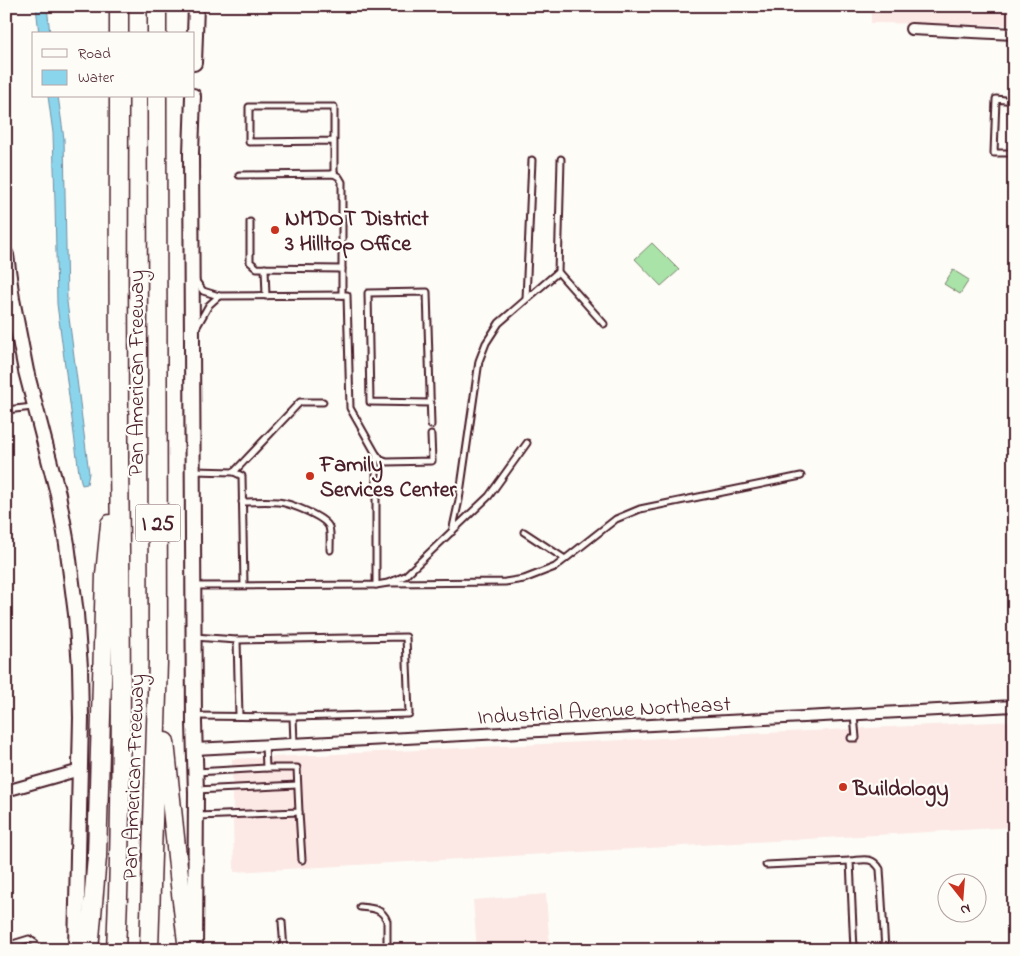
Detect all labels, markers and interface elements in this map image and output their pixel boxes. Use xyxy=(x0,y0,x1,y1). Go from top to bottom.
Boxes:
legend xyxy=(32,32,195,98)
text: Road xyxy=(78,43,111,65)
text: Water xyxy=(78,67,114,89)
place label: NMDOT District 3 Hilltop Office xyxy=(284,204,429,261)
marker: NMDOT District 3 Hilltop Office xyxy=(269,224,281,236)
street label: Pan American Freeway xyxy=(122,270,155,476)
place label: Family Services Center xyxy=(319,450,458,507)
marker: Family Services Center xyxy=(304,470,316,482)
road number: I 25 xyxy=(136,504,180,542)
street label: Pan American Freeway xyxy=(115,673,156,881)
street label: Industrial Avenue Northeast xyxy=(477,689,732,735)
place label: Buildology xyxy=(852,774,948,807)
marker: Buildology xyxy=(837,781,849,793)
north arrow xyxy=(938,874,988,924)
text: N xyxy=(958,898,973,920)

